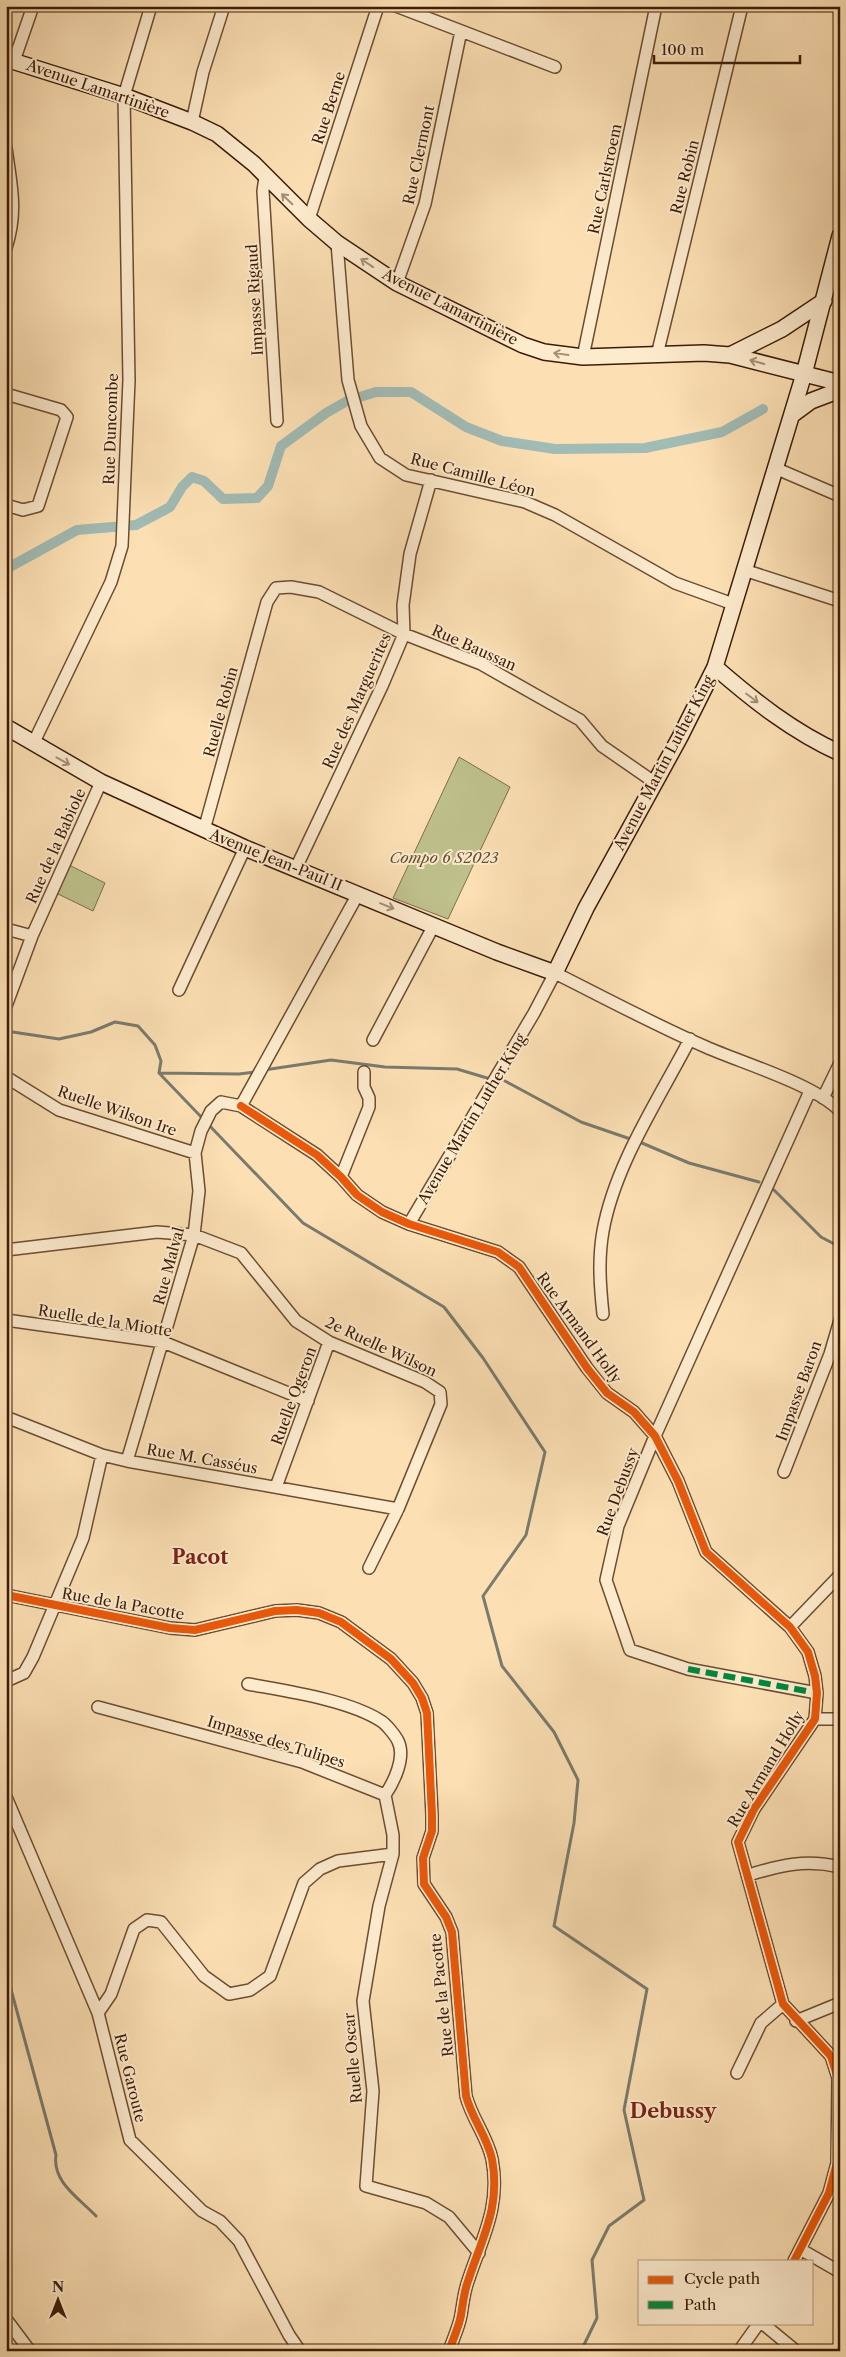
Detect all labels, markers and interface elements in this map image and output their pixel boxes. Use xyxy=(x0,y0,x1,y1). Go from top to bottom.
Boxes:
scale bar xyxy=(654,32,800,64)
text: 100 m xyxy=(661,40,704,59)
street label: Avenue Lamartinière xyxy=(23,55,172,122)
street label: Rue Berne xyxy=(308,69,349,147)
street label: Rue Clermont xyxy=(399,103,438,206)
street label: Rue Carlstroem xyxy=(584,122,625,236)
street label: Rue Robin xyxy=(666,137,703,216)
one-way arrow xyxy=(282,193,294,205)
street label: Impasse Rigaud xyxy=(242,244,267,356)
one-way arrow xyxy=(361,258,375,268)
street label: Avenue Lamartinière xyxy=(378,264,521,349)
one-way arrow xyxy=(553,349,569,359)
one-way arrow xyxy=(749,357,765,366)
street label: Rue Duncombe xyxy=(99,373,122,485)
street label: Rue Camille Léon xyxy=(408,449,538,501)
street label: Rue Baussan xyxy=(429,620,520,675)
street label: Rue des Marguerites xyxy=(318,630,395,772)
street label: Ruelle Robin xyxy=(199,664,242,759)
street label: Avenue Martin Luther King xyxy=(609,672,718,854)
one-way arrow xyxy=(745,693,759,703)
one-way arrow xyxy=(56,756,71,766)
street label: Rue de la Babiole xyxy=(22,785,90,906)
street label: Avenue Jean-Paul II xyxy=(206,824,345,895)
park label: Compo 6 S2023 xyxy=(390,848,499,867)
one-way arrow xyxy=(379,901,394,911)
street label: Avenue Martin Luther King xyxy=(413,1030,530,1208)
street label: Ruelle Wilson 1re xyxy=(55,1081,179,1140)
street label: Rue Malval xyxy=(149,1224,188,1307)
street label: Rue Armand Holly xyxy=(533,1268,626,1387)
street label: Ruelle de la Miotte xyxy=(37,1301,174,1340)
street label: 2e Ruelle Wilson xyxy=(322,1312,441,1381)
street label: Impasse Baron xyxy=(772,1338,826,1444)
street label: Ruelle Ogeron xyxy=(267,1343,320,1448)
street label: Rue M. Casséus xyxy=(145,1439,259,1478)
street label: Rue Debussy xyxy=(593,1444,643,1539)
district label: Pacot xyxy=(172,1545,228,1569)
street label: Rue de la Pacotte xyxy=(60,1583,186,1624)
street label: Rue Armand Holly xyxy=(723,1706,808,1830)
street label: Impasse des Tulipes xyxy=(205,1712,347,1772)
street label: Rue de la Pacotte xyxy=(426,1932,457,2058)
street label: Ruelle Oscar xyxy=(339,2011,366,2104)
street label: Rue Garoute xyxy=(110,2031,151,2124)
district label: Debussy xyxy=(630,2099,717,2123)
legend xyxy=(638,2260,814,2324)
text: Cycle path xyxy=(684,2269,761,2288)
north arrow xyxy=(32,2274,82,2324)
text: N xyxy=(52,2278,64,2296)
text: Path xyxy=(684,2295,717,2314)

